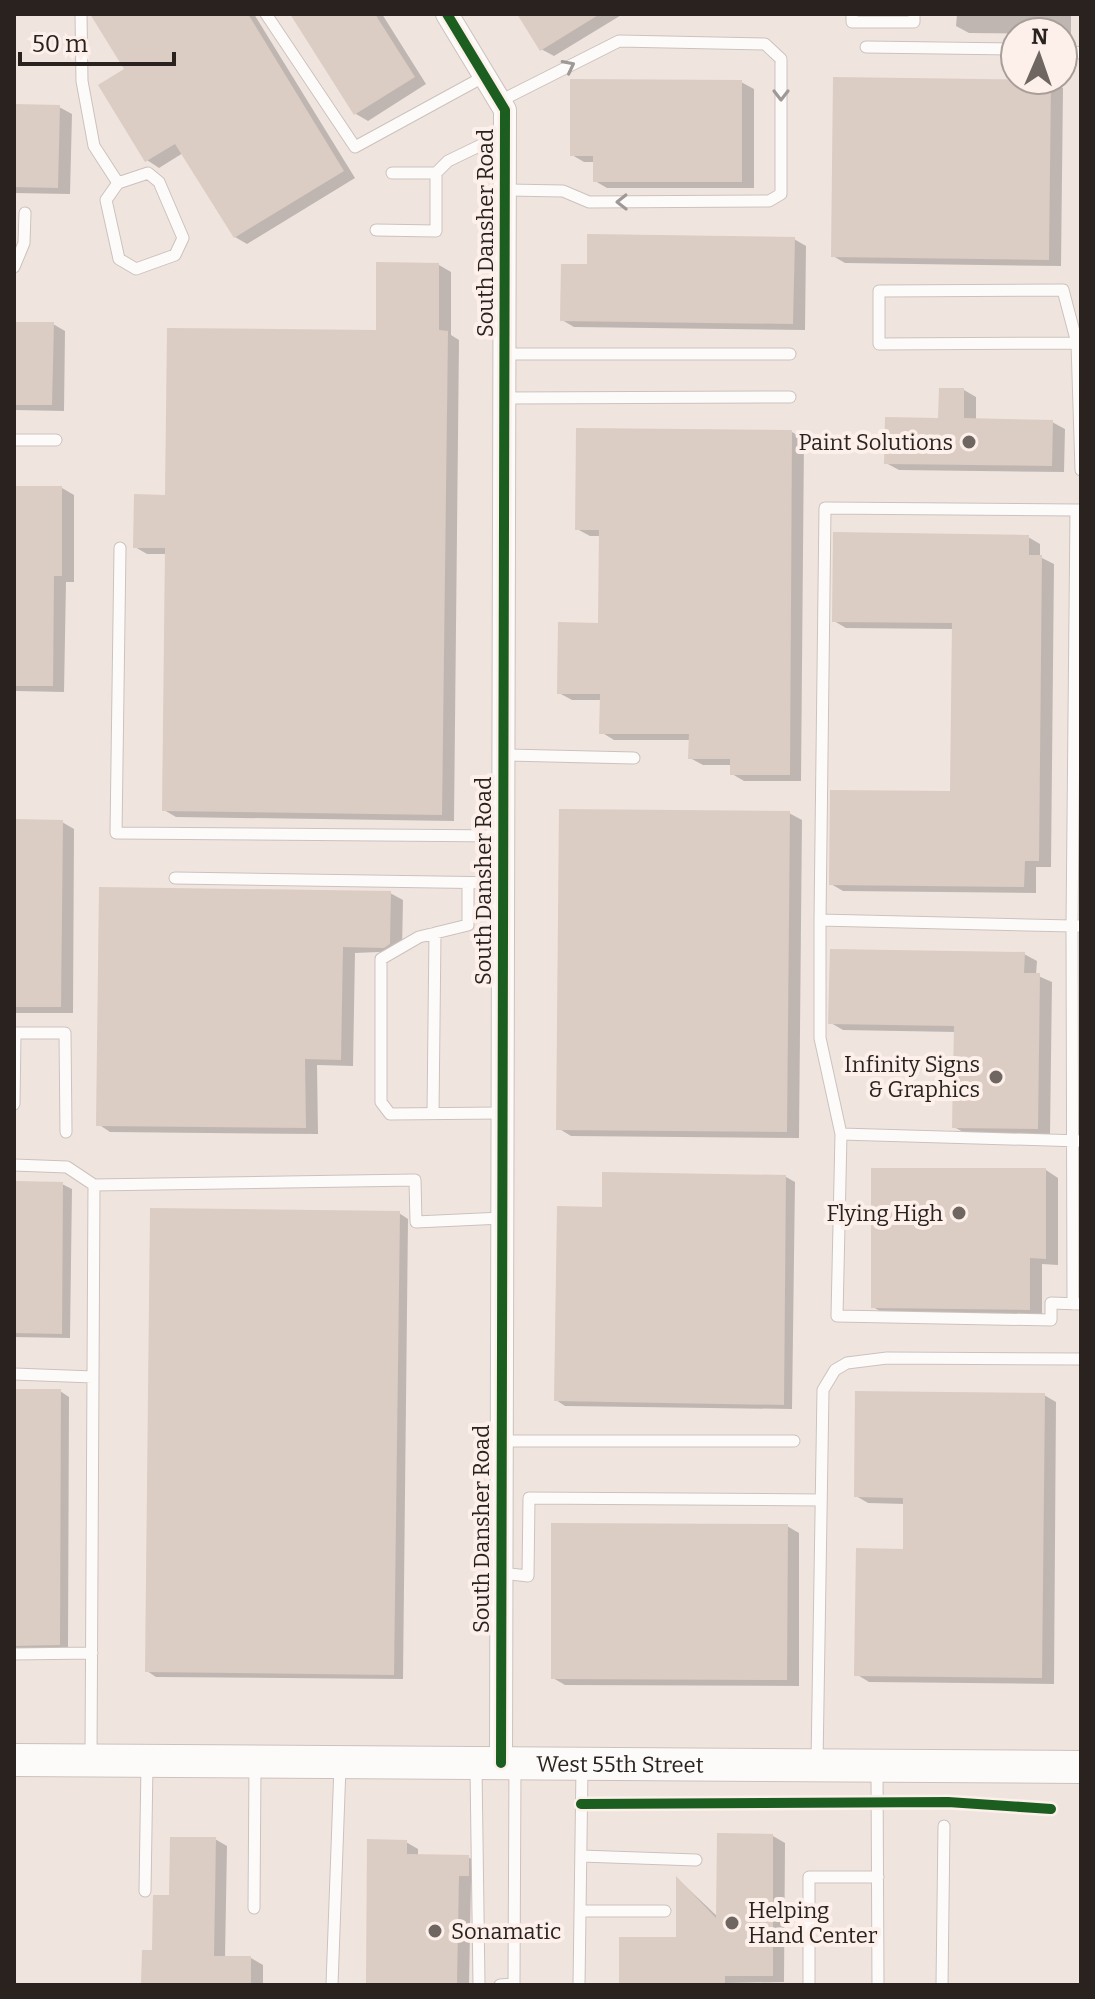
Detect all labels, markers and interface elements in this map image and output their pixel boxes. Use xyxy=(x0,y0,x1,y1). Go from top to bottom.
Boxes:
scale bar xyxy=(20,16,174,66)
north arrow xyxy=(999,16,1079,96)
text: N xyxy=(1031,23,1049,50)
text: 50 m xyxy=(32,30,88,58)
one-way arrow xyxy=(561,60,576,76)
one-way arrow xyxy=(772,89,790,102)
street label: South Dansher Road xyxy=(472,129,499,337)
one-way arrow xyxy=(615,193,628,211)
place label: Paint Solutions xyxy=(798,429,953,456)
marker: Paint Solutions xyxy=(960,433,978,451)
street label: South Dansher Road xyxy=(470,777,497,985)
place label: Infinity Signs & Graphics xyxy=(844,1051,980,1103)
marker: Infinity Signs & Graphics xyxy=(987,1068,1005,1086)
place label: Flying High xyxy=(826,1200,943,1227)
marker: Flying High xyxy=(950,1204,968,1222)
street label: South Dansher Road xyxy=(468,1425,495,1633)
street label: West 55th Street xyxy=(536,1750,704,1778)
place label: Helping Hand Center xyxy=(748,1897,878,1949)
marker: Helping Hand Center xyxy=(723,1914,741,1932)
place label: Sonamatic xyxy=(451,1918,561,1945)
marker: Sonamatic xyxy=(426,1922,444,1940)

